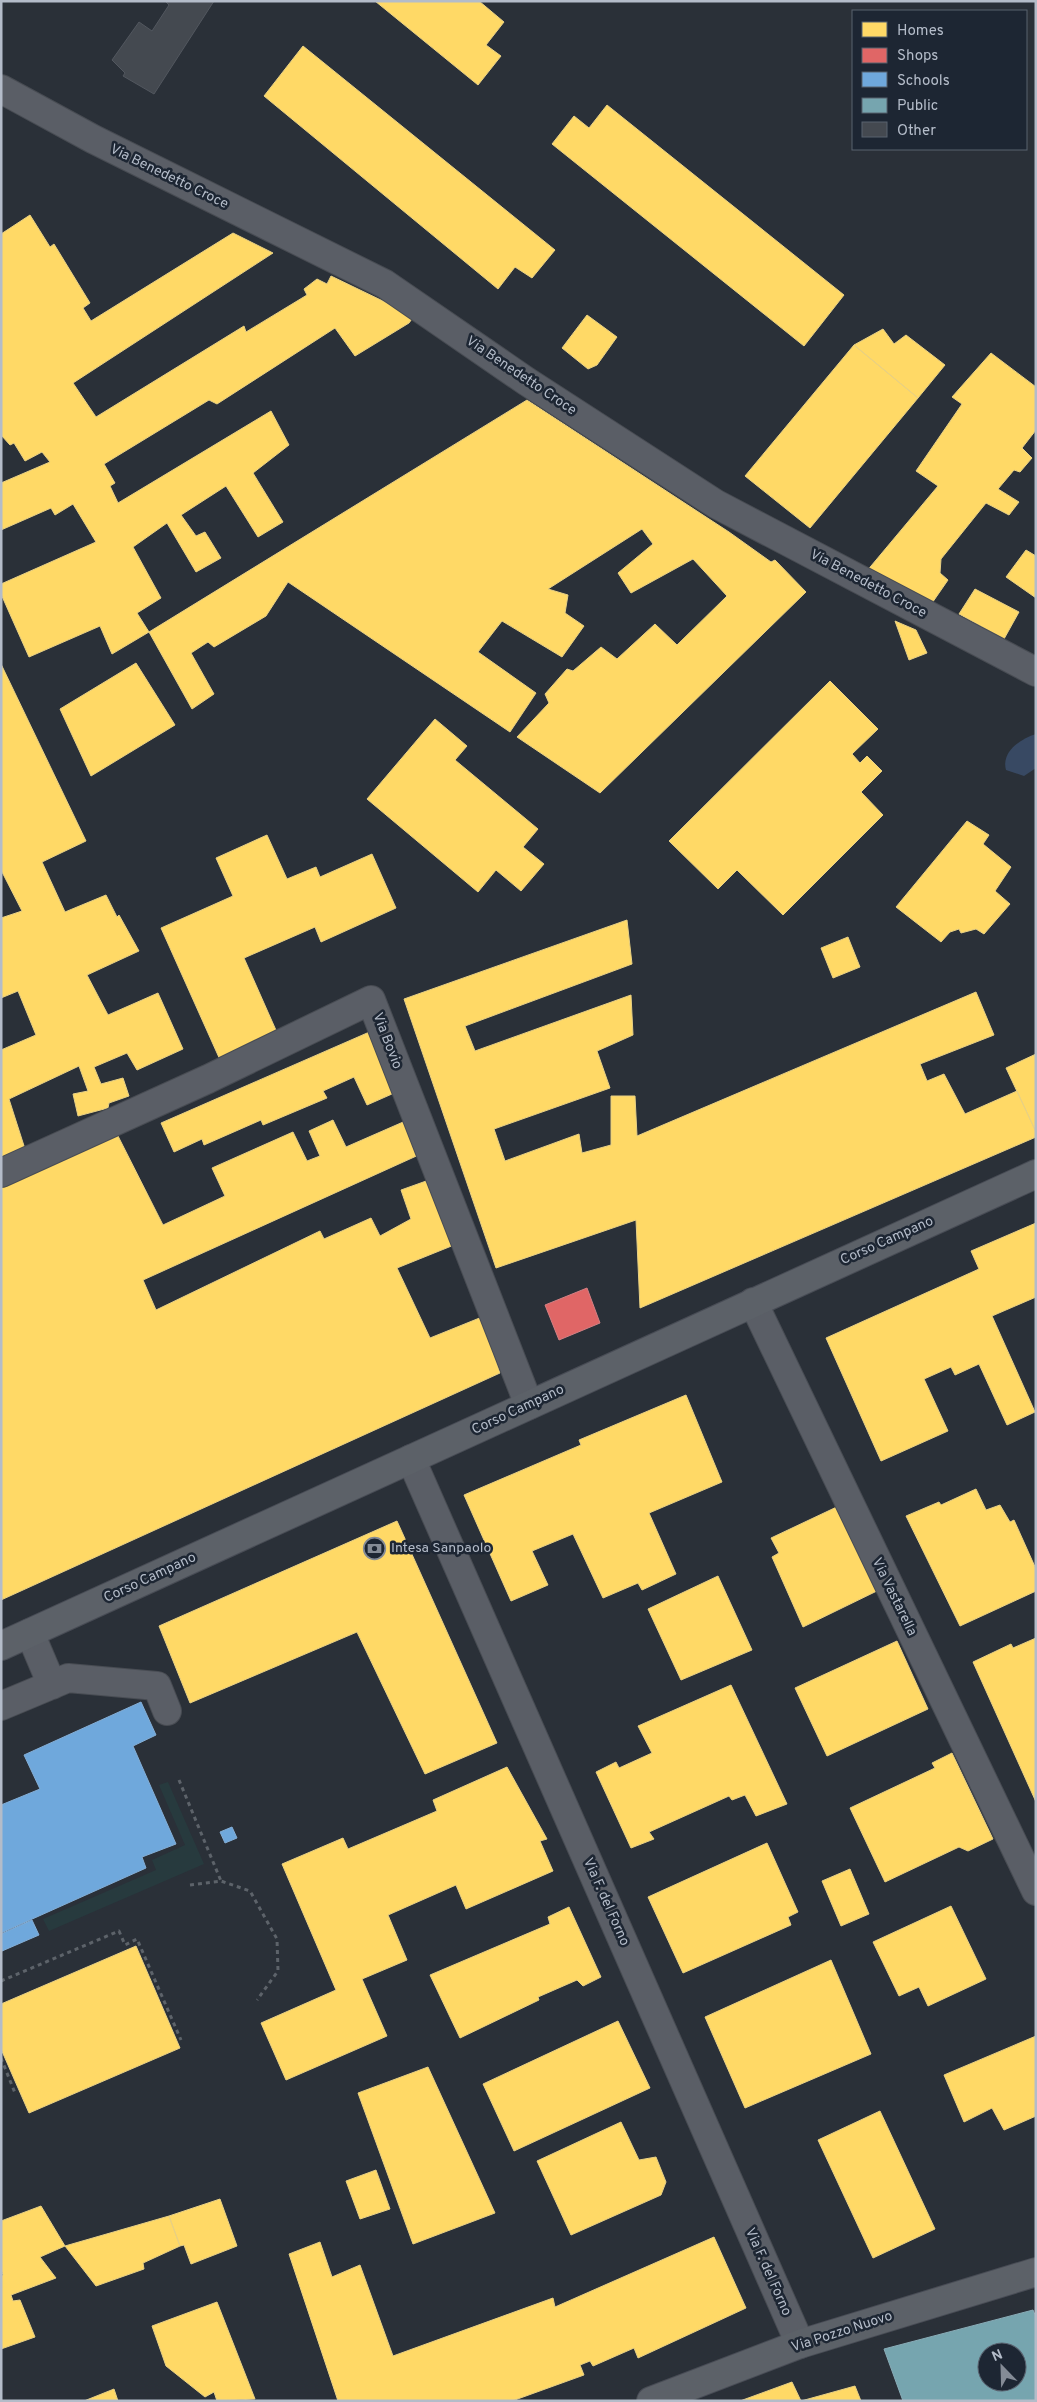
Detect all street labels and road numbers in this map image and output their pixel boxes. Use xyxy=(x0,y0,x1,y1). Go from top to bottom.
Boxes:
street label: Via Benedetto Croce xyxy=(107,141,231,213)
street label: Via Benedetto Croce xyxy=(463,333,579,419)
street label: Via Benedetto Croce xyxy=(807,546,929,622)
street label: Via Bovio xyxy=(369,1010,406,1072)
street label: Corso Campano xyxy=(838,1213,936,1269)
street label: Corso Campano xyxy=(469,1381,567,1439)
street label: Corso Campano xyxy=(101,1549,199,1607)
street label: Via Vastarella xyxy=(868,1555,920,1639)
street label: Via F. del Forno xyxy=(579,1855,633,1949)
street label: Via F. del Forno xyxy=(741,2225,795,2319)
street label: Via Pozzo Nuovo xyxy=(789,2308,895,2356)

